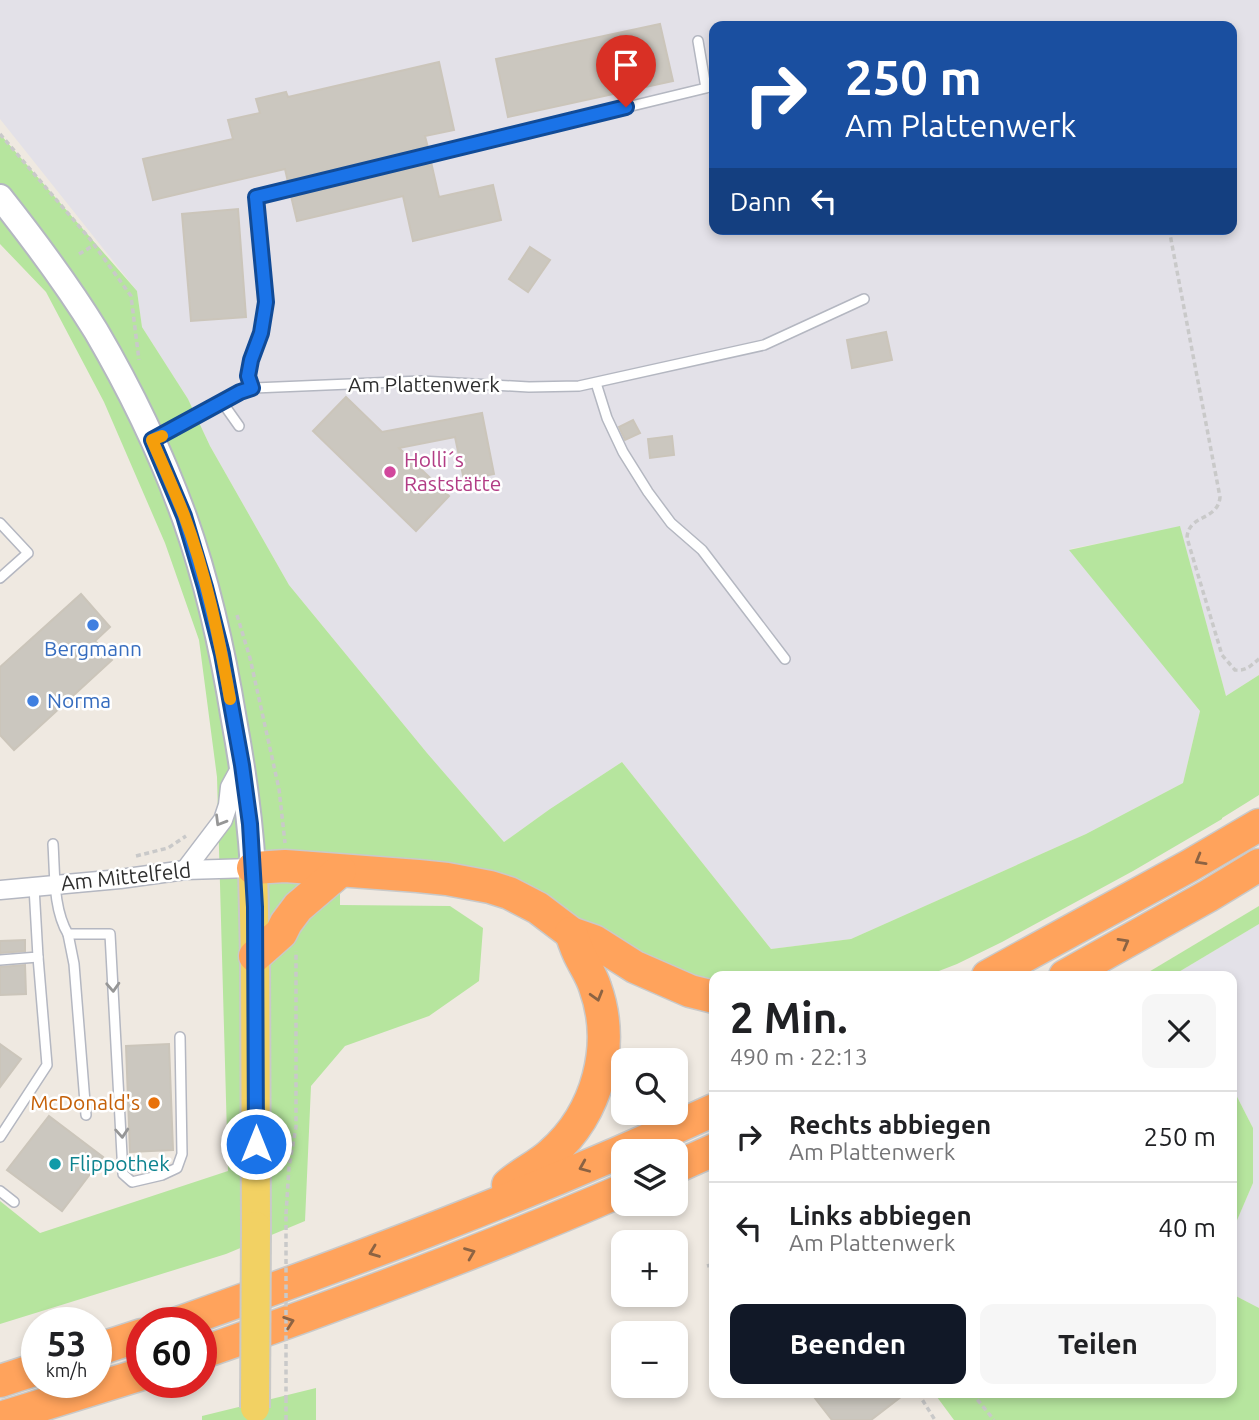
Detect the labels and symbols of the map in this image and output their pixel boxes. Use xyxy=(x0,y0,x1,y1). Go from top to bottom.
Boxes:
pin xyxy=(596,35,656,107)
street label: Am Plattenwerk xyxy=(348,372,500,396)
place label: Holli´s Raststätte xyxy=(404,447,501,495)
marker: Holli´s Raststätte xyxy=(382,464,398,480)
marker: Bergmann xyxy=(85,617,101,633)
place label: Bergmann xyxy=(44,636,142,660)
place label: Norma xyxy=(47,688,111,712)
marker: Norma xyxy=(25,693,41,709)
one-way arrow xyxy=(216,813,229,826)
one-way arrow xyxy=(1195,852,1208,865)
street label: Am Mittelfeld xyxy=(60,857,192,895)
one-way arrow xyxy=(1117,938,1130,951)
one-way arrow xyxy=(105,982,120,993)
one-way arrow xyxy=(589,990,604,1002)
place label: McDonald's xyxy=(30,1090,140,1114)
marker: McDonald's xyxy=(146,1095,162,1111)
position arrow xyxy=(219,1107,293,1181)
one-way arrow xyxy=(114,1128,129,1139)
place label: Flippothek xyxy=(69,1151,170,1175)
marker: Flippothek xyxy=(47,1156,63,1172)
one-way arrow xyxy=(579,1159,592,1173)
one-way arrow xyxy=(368,1244,380,1258)
one-way arrow xyxy=(463,1248,475,1262)
speed limit sign: 60 xyxy=(126,1307,217,1398)
one-way arrow xyxy=(282,1316,294,1330)

